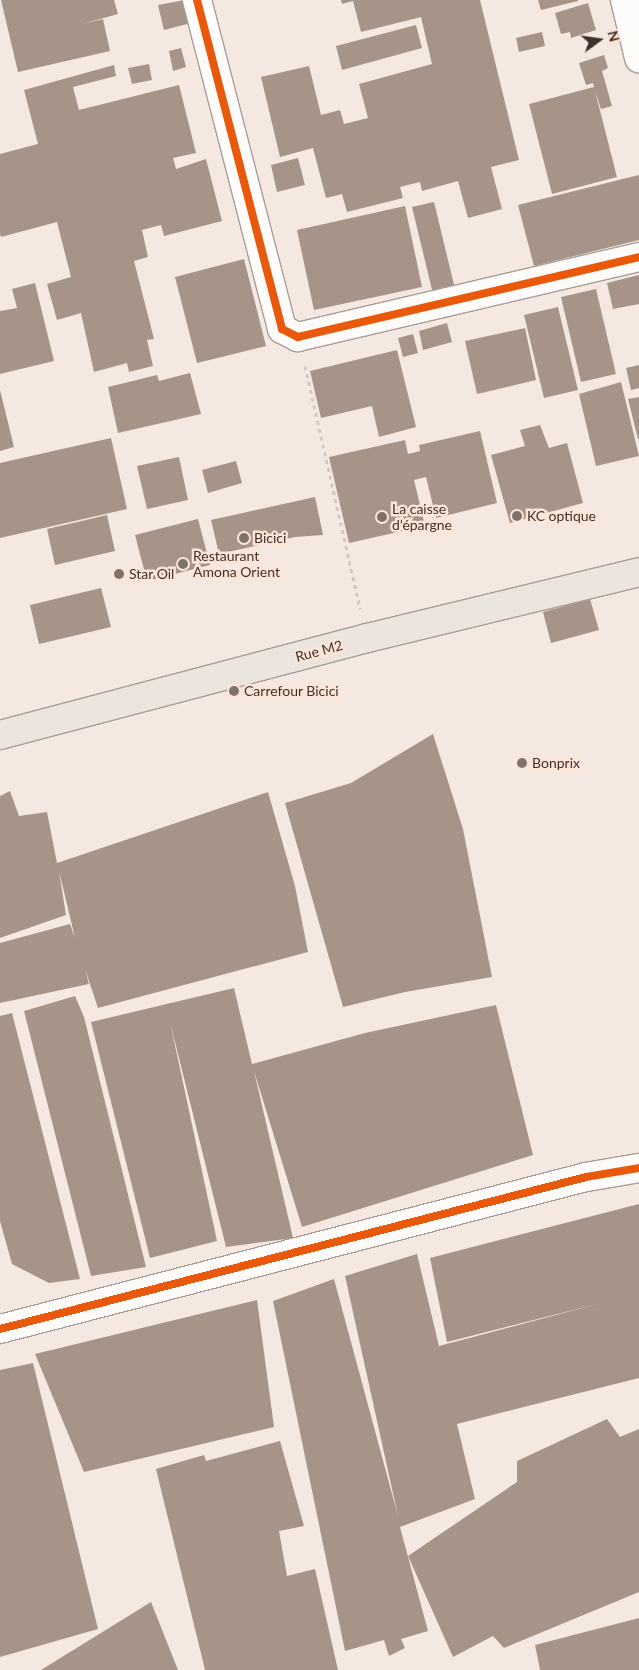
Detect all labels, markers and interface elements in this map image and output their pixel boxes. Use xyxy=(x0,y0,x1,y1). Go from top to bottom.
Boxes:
north arrow xyxy=(574,15,624,65)
text: N xyxy=(604,29,624,44)
place label: La caisse d’épargne xyxy=(392,501,452,534)
place label: KC optique xyxy=(527,508,596,524)
marker: KC optique xyxy=(511,510,523,522)
marker: La caisse d’épargne xyxy=(376,511,388,523)
place label: Bicici xyxy=(254,530,286,546)
marker: Bicici xyxy=(238,532,250,544)
place label: Restaurant Amona Orient xyxy=(193,548,280,580)
marker: Restaurant Amona Orient xyxy=(177,558,189,570)
place label: Star Oil xyxy=(129,566,175,582)
marker: Star Oil xyxy=(113,568,125,580)
street label: Rue M2 xyxy=(293,637,345,665)
place label: Carrefour Bicici xyxy=(244,683,339,699)
marker: Carrefour Bicici xyxy=(228,685,240,697)
place label: Bonprix xyxy=(532,755,580,771)
marker: Bonprix xyxy=(516,757,528,769)

